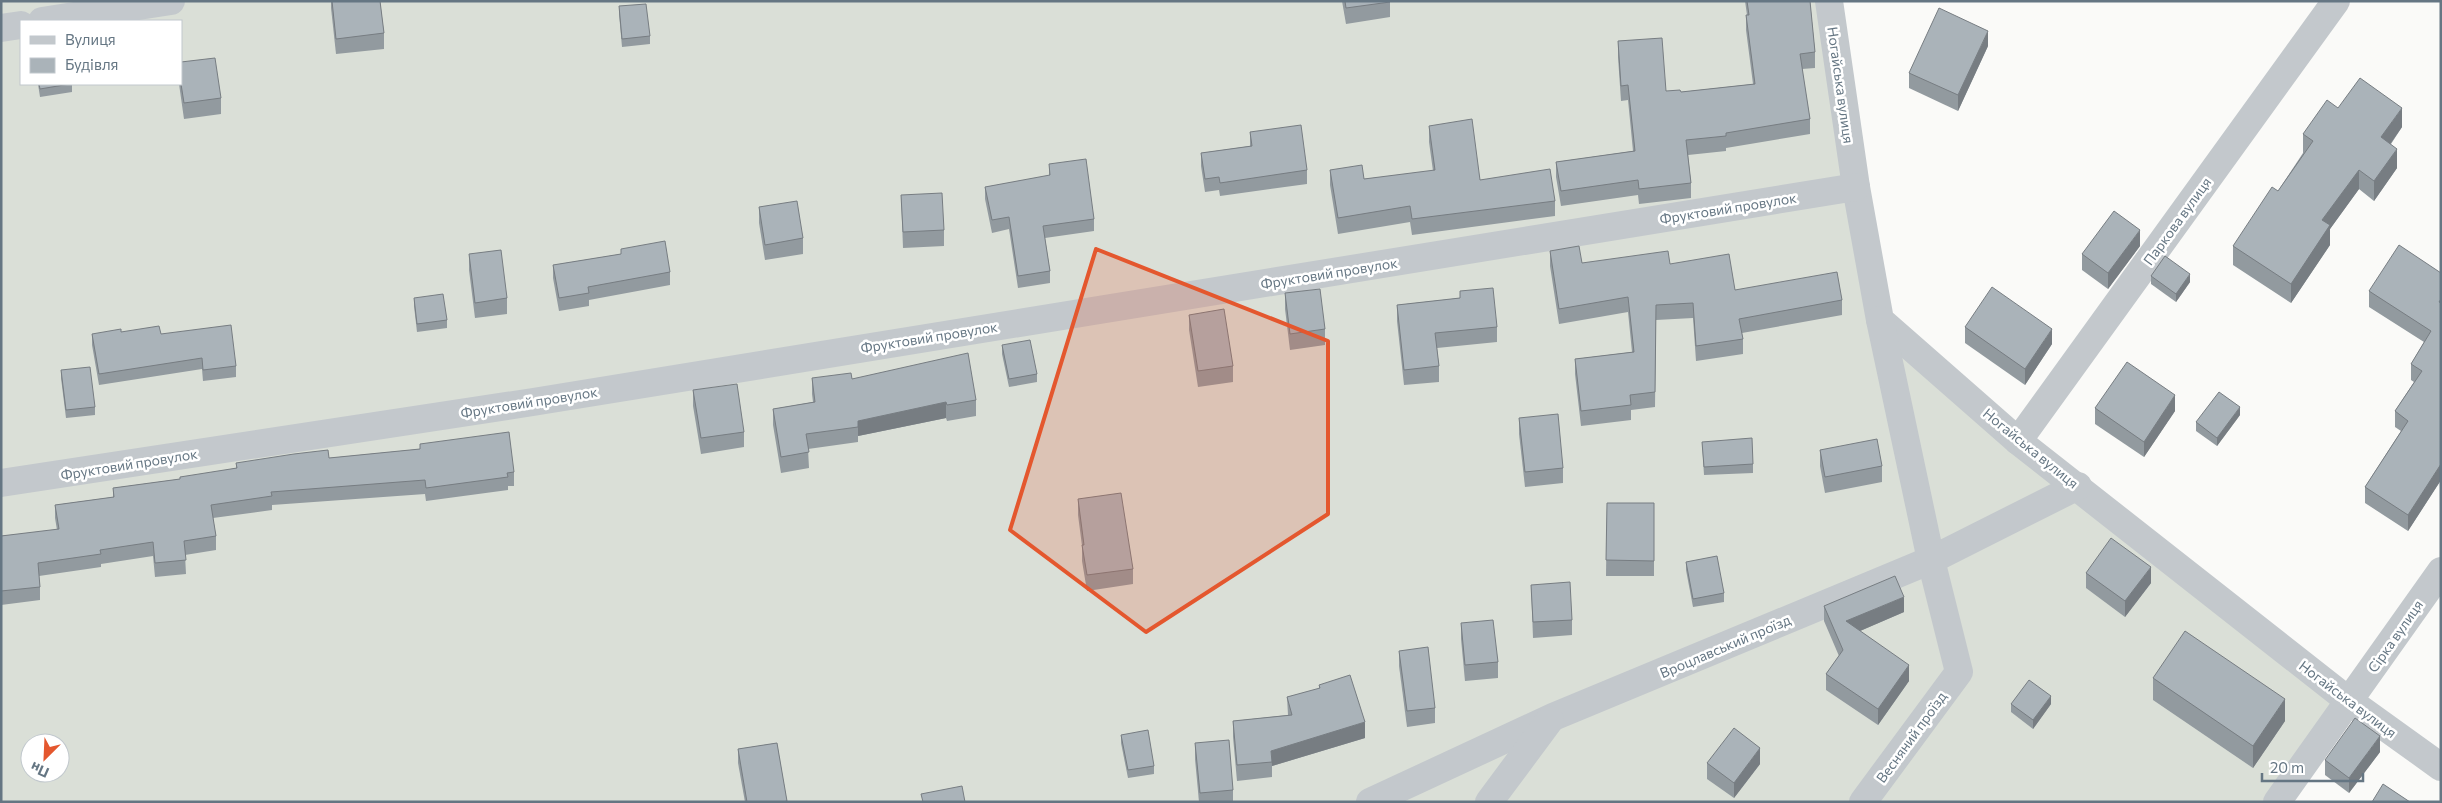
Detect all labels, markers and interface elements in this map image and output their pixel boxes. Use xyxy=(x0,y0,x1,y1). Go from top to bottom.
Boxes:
legend xyxy=(20,20,182,85)
street label: Ногайська вулиця xyxy=(1824,26,1858,144)
text: Вулиця xyxy=(65,30,116,48)
text: Будівля xyxy=(65,55,118,73)
street label: Паркова вулиця xyxy=(2139,174,2215,268)
street label: Фруктовий провулок xyxy=(1658,189,1798,227)
street label: Фруктовий провулок xyxy=(1259,254,1399,292)
street label: Фруктовий провулок xyxy=(859,318,999,356)
street label: Фруктовий провулок xyxy=(459,383,599,421)
street label: Ногайська вулиця xyxy=(1980,404,2082,492)
street label: Фруктовий провулок xyxy=(59,445,199,483)
street label: Сірка вулиця xyxy=(2364,596,2426,676)
street label: Вроцлавський проїзд xyxy=(1657,611,1793,681)
street label: Ногайська вулиця xyxy=(2296,657,2400,741)
street label: Весняний проїзд xyxy=(1872,688,1950,786)
north arrow xyxy=(20,733,70,783)
scale bar xyxy=(2262,750,2363,782)
text: 20 m xyxy=(2270,758,2304,776)
text: Пн xyxy=(28,759,51,782)

